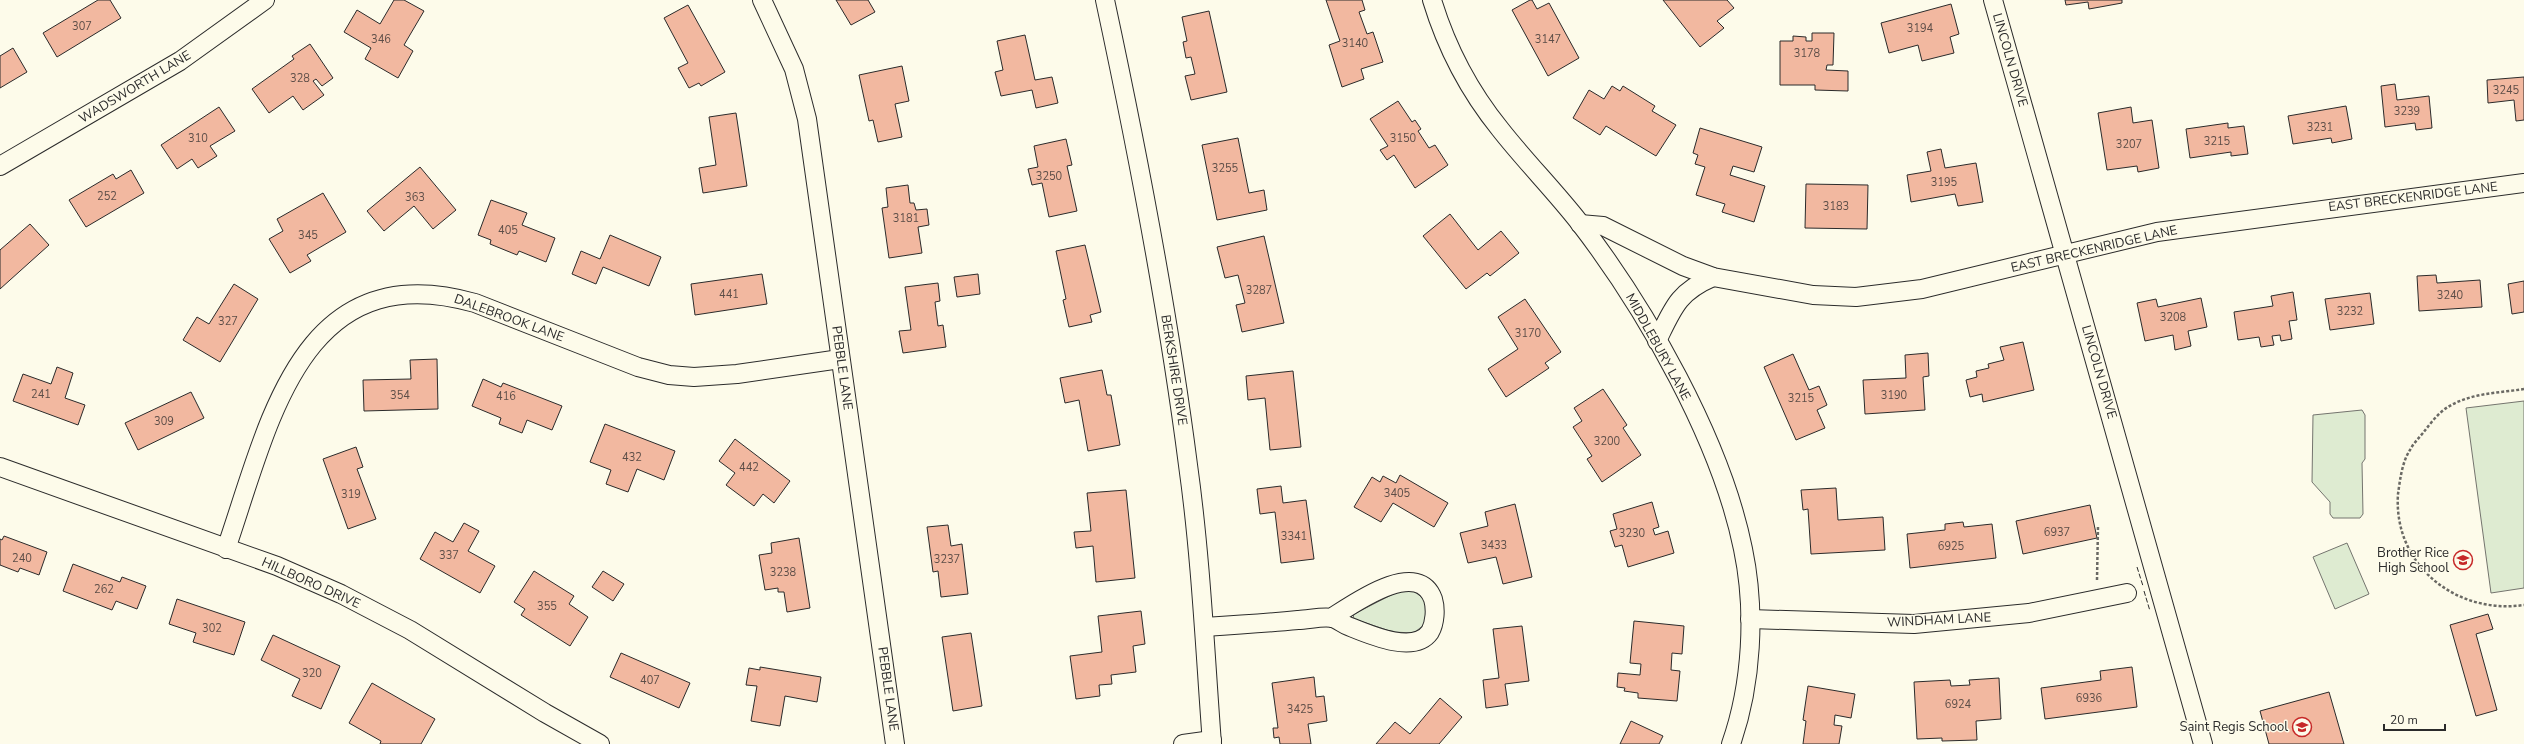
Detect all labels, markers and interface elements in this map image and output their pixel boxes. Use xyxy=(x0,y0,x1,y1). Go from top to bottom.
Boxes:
street label: LINCOLN DRIVE xyxy=(1988,11,2032,109)
house number: 307 xyxy=(72,19,92,34)
house number: 3194 xyxy=(1907,21,1934,36)
house number: 346 xyxy=(371,32,391,47)
house number: 3147 xyxy=(1535,32,1561,47)
house number: 3140 xyxy=(1342,36,1369,51)
street label: WADSWORTH LANE xyxy=(76,46,194,128)
house number: 3178 xyxy=(1794,46,1821,61)
house number: 328 xyxy=(290,71,310,86)
house number: 3245 xyxy=(2493,83,2520,98)
house number: 3239 xyxy=(2394,104,2420,119)
house number: 3231 xyxy=(2307,120,2333,135)
house number: 310 xyxy=(188,131,208,146)
house number: 3150 xyxy=(1390,131,1417,146)
house number: 3215 xyxy=(2204,134,2231,149)
house number: 3207 xyxy=(2116,137,2142,152)
house number: 3255 xyxy=(1212,161,1239,176)
house number: 3250 xyxy=(1036,169,1063,184)
house number: 3195 xyxy=(1931,175,1958,190)
street label: EAST BRECKENRIDGE LANE xyxy=(2327,178,2499,216)
house number: 252 xyxy=(97,189,117,204)
house number: 363 xyxy=(405,190,425,205)
house number: 3183 xyxy=(1823,199,1849,214)
house number: 3181 xyxy=(893,211,919,226)
street label: EAST BRECKENRIDGE LANE xyxy=(2009,221,2179,277)
house number: 405 xyxy=(498,223,518,238)
house number: 345 xyxy=(298,228,318,243)
house number: 3287 xyxy=(1246,283,1272,298)
house number: 441 xyxy=(719,287,739,302)
house number: 3240 xyxy=(2437,288,2464,303)
street label: DALEBROOK LANE xyxy=(451,290,567,346)
street label: MIDDLEBURY LANE xyxy=(1621,290,1695,404)
house number: 3232 xyxy=(2337,304,2363,319)
house number: 3208 xyxy=(2160,310,2187,325)
street label: BERKSHIRE DRIVE xyxy=(1156,313,1192,427)
house number: 327 xyxy=(218,314,238,329)
street label: LINCOLN DRIVE xyxy=(2077,323,2121,421)
street label: PEBBLE LANE xyxy=(827,325,857,411)
house number: 3170 xyxy=(1515,326,1542,341)
house number: 241 xyxy=(31,387,51,402)
house number: 354 xyxy=(390,388,410,403)
house number: 3190 xyxy=(1881,388,1908,403)
house number: 416 xyxy=(496,389,516,404)
house number: 3215 xyxy=(1788,391,1815,406)
house number: 309 xyxy=(154,414,174,429)
house number: 3200 xyxy=(1594,434,1621,449)
house number: 432 xyxy=(622,450,642,465)
house number: 442 xyxy=(739,460,759,475)
house number: 3405 xyxy=(1384,486,1411,501)
house number: 319 xyxy=(341,487,361,502)
house number: 6937 xyxy=(2044,525,2070,540)
house number: 3230 xyxy=(1619,526,1646,541)
house number: 3341 xyxy=(1281,529,1307,544)
house number: 3433 xyxy=(1481,538,1507,553)
house number: 6925 xyxy=(1938,539,1965,554)
place label: Brother Rice High School xyxy=(2377,544,2449,577)
house number: 337 xyxy=(439,548,459,563)
school or university icon: Brother Rice High School xyxy=(2452,549,2474,571)
house number: 240 xyxy=(12,551,32,566)
house number: 3237 xyxy=(934,552,960,567)
street label: HILLBORO DRIVE xyxy=(259,553,363,613)
house number: 3238 xyxy=(770,565,797,580)
house number: 262 xyxy=(94,582,114,597)
house number: 355 xyxy=(537,599,557,614)
street label: WINDHAM LANE xyxy=(1886,608,1992,632)
house number: 302 xyxy=(202,621,222,636)
street label: PEBBLE LANE xyxy=(873,646,903,732)
house number: 320 xyxy=(302,666,322,681)
house number: 407 xyxy=(640,673,660,688)
house number: 6936 xyxy=(2076,691,2103,706)
house number: 6924 xyxy=(1945,697,1972,712)
house number: 3425 xyxy=(1287,702,1314,717)
scale bar xyxy=(2384,706,2445,732)
text: 20 m xyxy=(2390,712,2418,728)
school or university icon: Saint Regis School xyxy=(2291,716,2313,738)
place label: Saint Regis School xyxy=(2179,718,2288,736)

